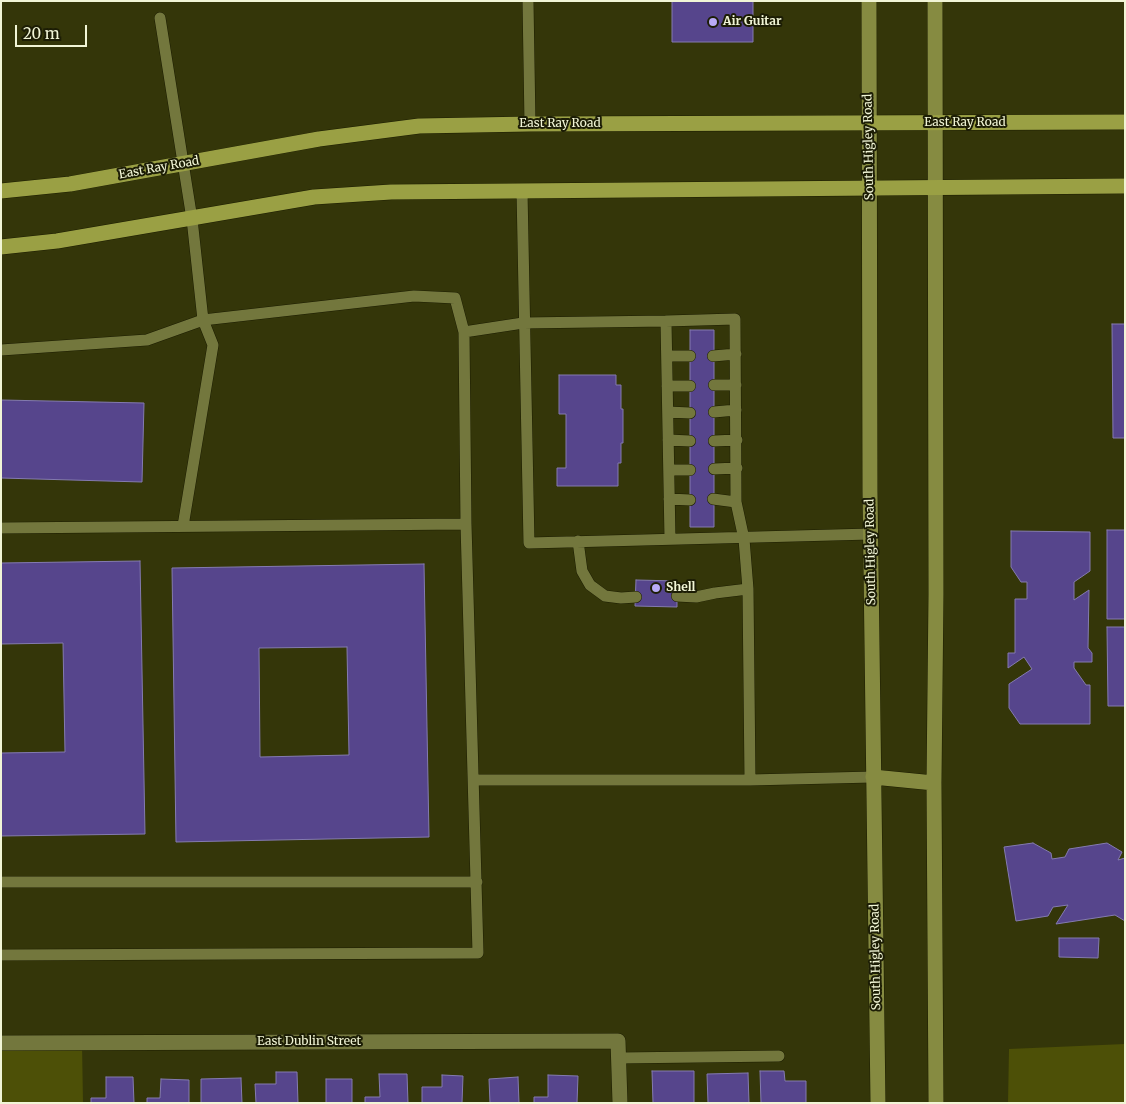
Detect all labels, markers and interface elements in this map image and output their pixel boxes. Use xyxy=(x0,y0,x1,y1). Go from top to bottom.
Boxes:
scale bar xyxy=(18,15,90,47)
place label: Air Guitar xyxy=(723,15,781,29)
marker: Air Guitar xyxy=(707,16,719,28)
text: 20 m xyxy=(23,24,60,43)
street label: South Higley Road xyxy=(861,94,877,200)
street label: East Ray Road xyxy=(924,116,1006,130)
street label: East Ray Road xyxy=(519,117,601,131)
street label: East Ray Road xyxy=(118,154,200,182)
street label: South Higley Road xyxy=(863,499,879,605)
place label: Shell xyxy=(666,581,695,595)
marker: Shell xyxy=(650,582,662,594)
street label: South Higley Road xyxy=(868,904,884,1010)
street label: East Dublin Street xyxy=(257,1035,361,1049)

